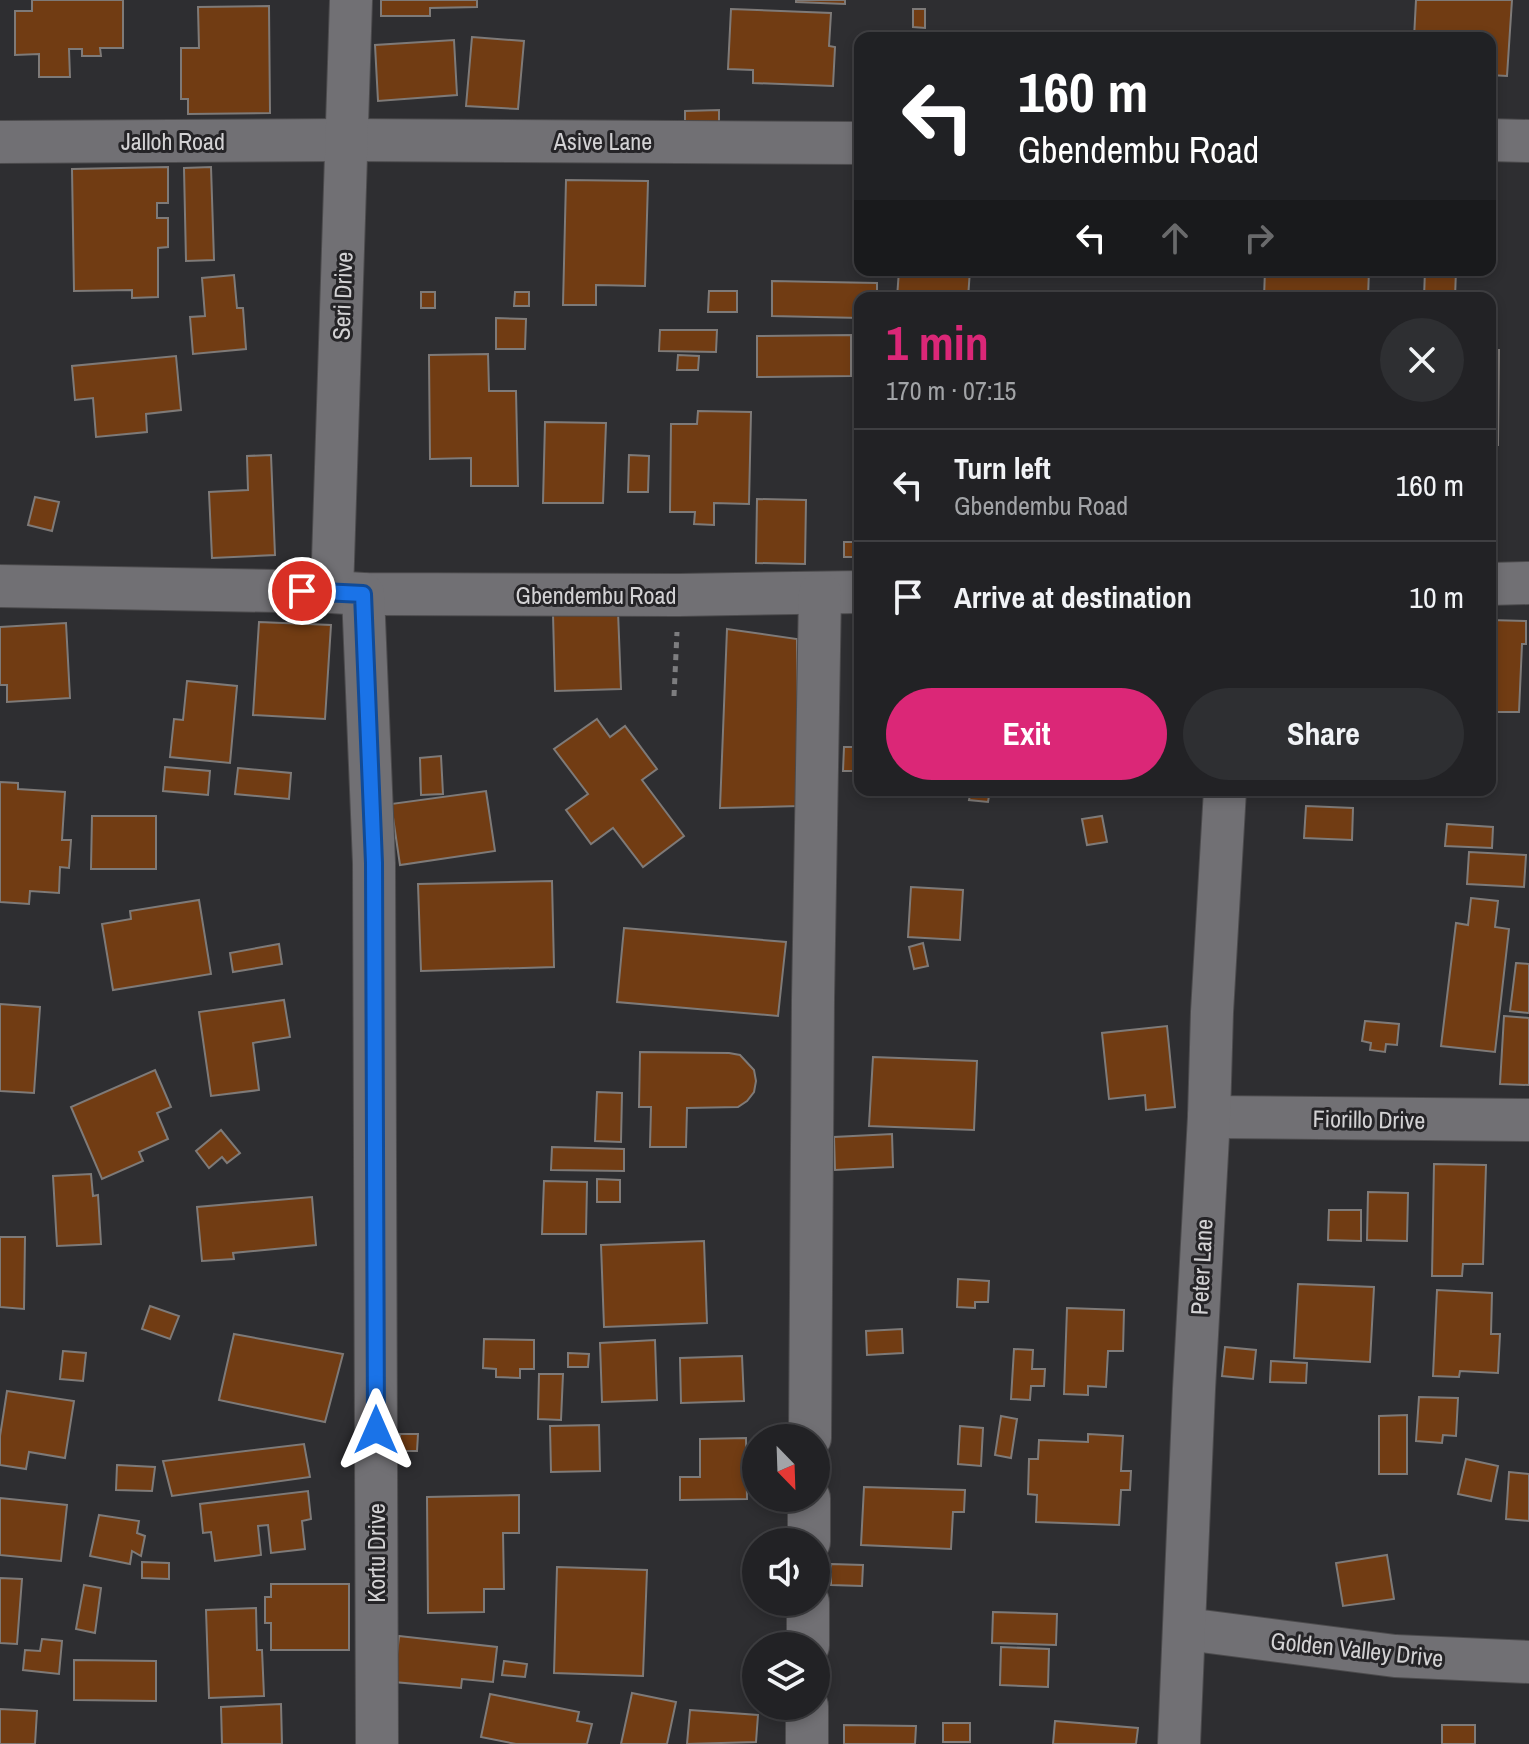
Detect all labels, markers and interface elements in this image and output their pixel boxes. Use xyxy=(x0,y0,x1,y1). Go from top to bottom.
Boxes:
text: 160 m xyxy=(1018,54,1148,129)
icon: left xyxy=(886,64,990,168)
street label: Jalloh Road xyxy=(121,125,225,157)
street label: Asive Lane xyxy=(553,125,652,157)
text: Gbendembu Road xyxy=(1018,126,1259,174)
icon: left xyxy=(1069,216,1113,260)
icon: ahead xyxy=(1153,216,1197,260)
icon: right xyxy=(1237,216,1281,260)
street label: Seri Drive xyxy=(324,251,360,341)
text: 1 min xyxy=(886,310,989,375)
button: close xyxy=(1380,318,1464,402)
text: 170 m · 07:15 xyxy=(886,373,1016,408)
text: Turn left xyxy=(954,448,1051,488)
icon: left xyxy=(886,463,930,507)
text: 160 m xyxy=(1396,465,1464,505)
text: Gbendembu Road xyxy=(954,488,1128,523)
pin xyxy=(268,557,336,625)
icon: arrive xyxy=(280,569,324,613)
icon: arrive xyxy=(886,575,930,619)
text: Arrive at destination xyxy=(954,577,1192,617)
text: 10 m xyxy=(1409,577,1464,617)
street label: Gbendembu Road xyxy=(516,579,676,611)
button: Exit xyxy=(886,688,1167,780)
button: Share xyxy=(1183,688,1464,780)
street label: Fiorillo Drive xyxy=(1312,1102,1426,1136)
street label: Peter Lane xyxy=(1183,1218,1219,1316)
position arrow xyxy=(334,1388,418,1472)
north arrow xyxy=(742,1424,830,1512)
map controls xyxy=(742,1424,830,1720)
street label: Kortu Drive xyxy=(360,1503,392,1603)
button: sound xyxy=(742,1528,830,1616)
street label: Golden Valley Drive xyxy=(1269,1624,1445,1674)
button: layers xyxy=(742,1632,830,1720)

